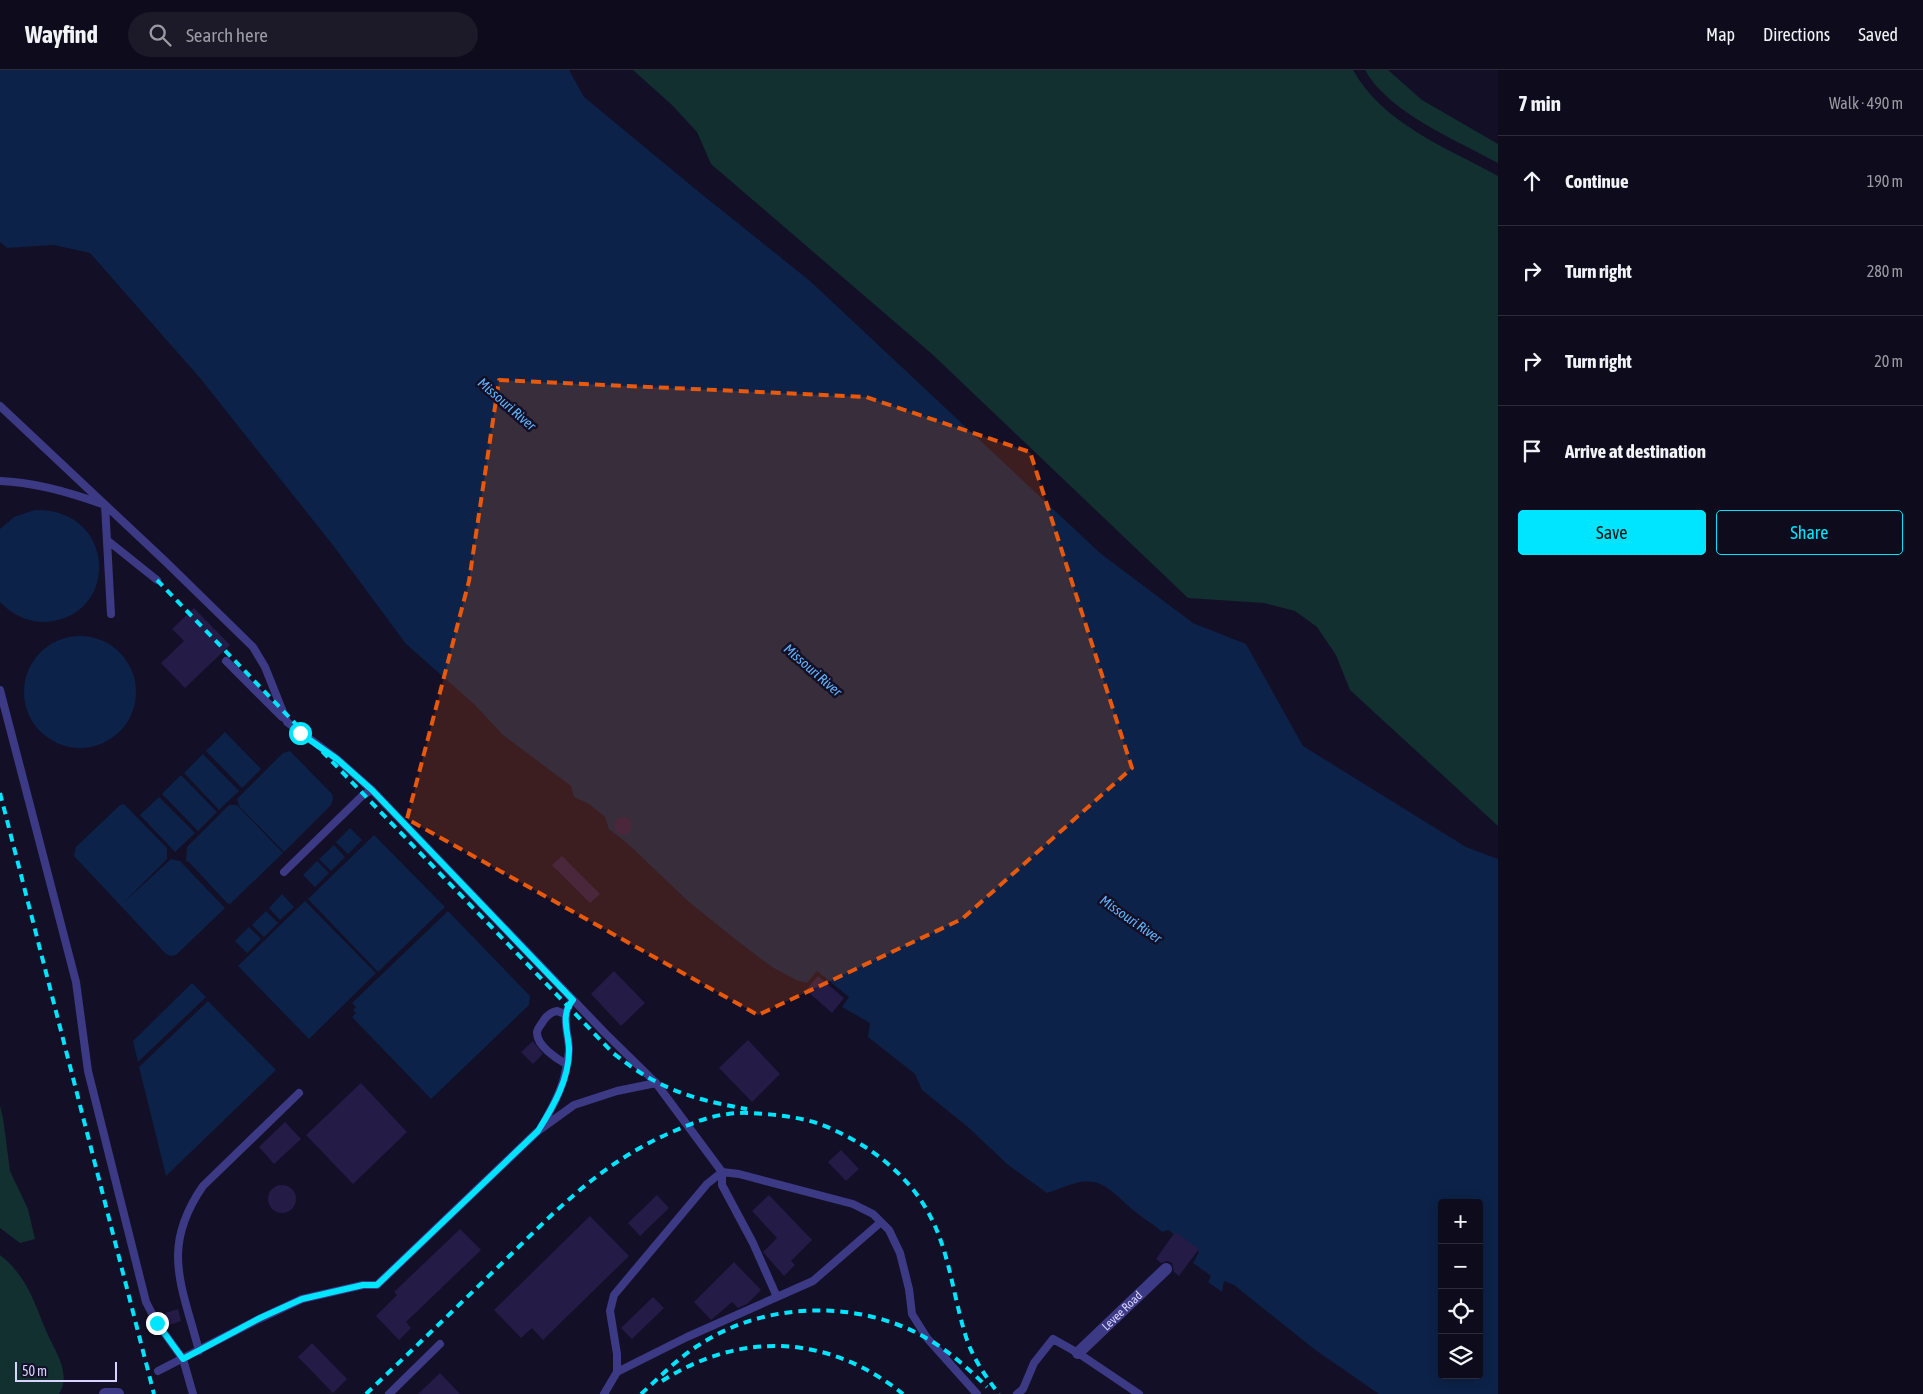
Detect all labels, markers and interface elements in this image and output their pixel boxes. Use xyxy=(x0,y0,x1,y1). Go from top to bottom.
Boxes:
search box xyxy=(128,12,478,57)
text: Wayfind xyxy=(25,21,98,48)
icon: search xyxy=(146,21,174,49)
text: Search here xyxy=(186,24,268,46)
text: Map xyxy=(1706,24,1735,45)
text: Directions xyxy=(1763,24,1830,45)
text: Saved xyxy=(1858,24,1898,45)
text: 7 min xyxy=(1518,91,1561,115)
text: Walk · 490 m xyxy=(1829,94,1903,112)
icon: ahead xyxy=(1518,167,1546,195)
text: Continue xyxy=(1565,170,1629,192)
text: 190 m xyxy=(1867,172,1903,190)
icon: right xyxy=(1518,257,1546,285)
text: Turn right xyxy=(1565,260,1632,282)
text: 280 m xyxy=(1867,262,1903,280)
icon: right xyxy=(1518,347,1546,375)
text: Turn right xyxy=(1565,350,1632,372)
text: 20 m xyxy=(1874,352,1903,370)
water label: Missouri River xyxy=(475,375,540,434)
icon: arrive xyxy=(1518,437,1546,465)
text: Arrive at destination xyxy=(1565,440,1706,462)
button: Save xyxy=(1518,510,1706,555)
button: Share xyxy=(1716,510,1903,555)
water label: Missouri River xyxy=(781,641,846,700)
route start xyxy=(289,722,312,745)
water label: Missouri River xyxy=(1097,892,1166,947)
map controls xyxy=(1438,1199,1483,1379)
button: + xyxy=(1438,1199,1483,1244)
button: − xyxy=(1438,1244,1483,1289)
street label: Levee Road xyxy=(1099,1288,1145,1333)
button: locate xyxy=(1438,1289,1483,1334)
route end xyxy=(146,1312,169,1335)
button: layers xyxy=(1438,1334,1483,1379)
scale bar xyxy=(15,1359,118,1382)
text: 50 m xyxy=(22,1363,47,1379)

